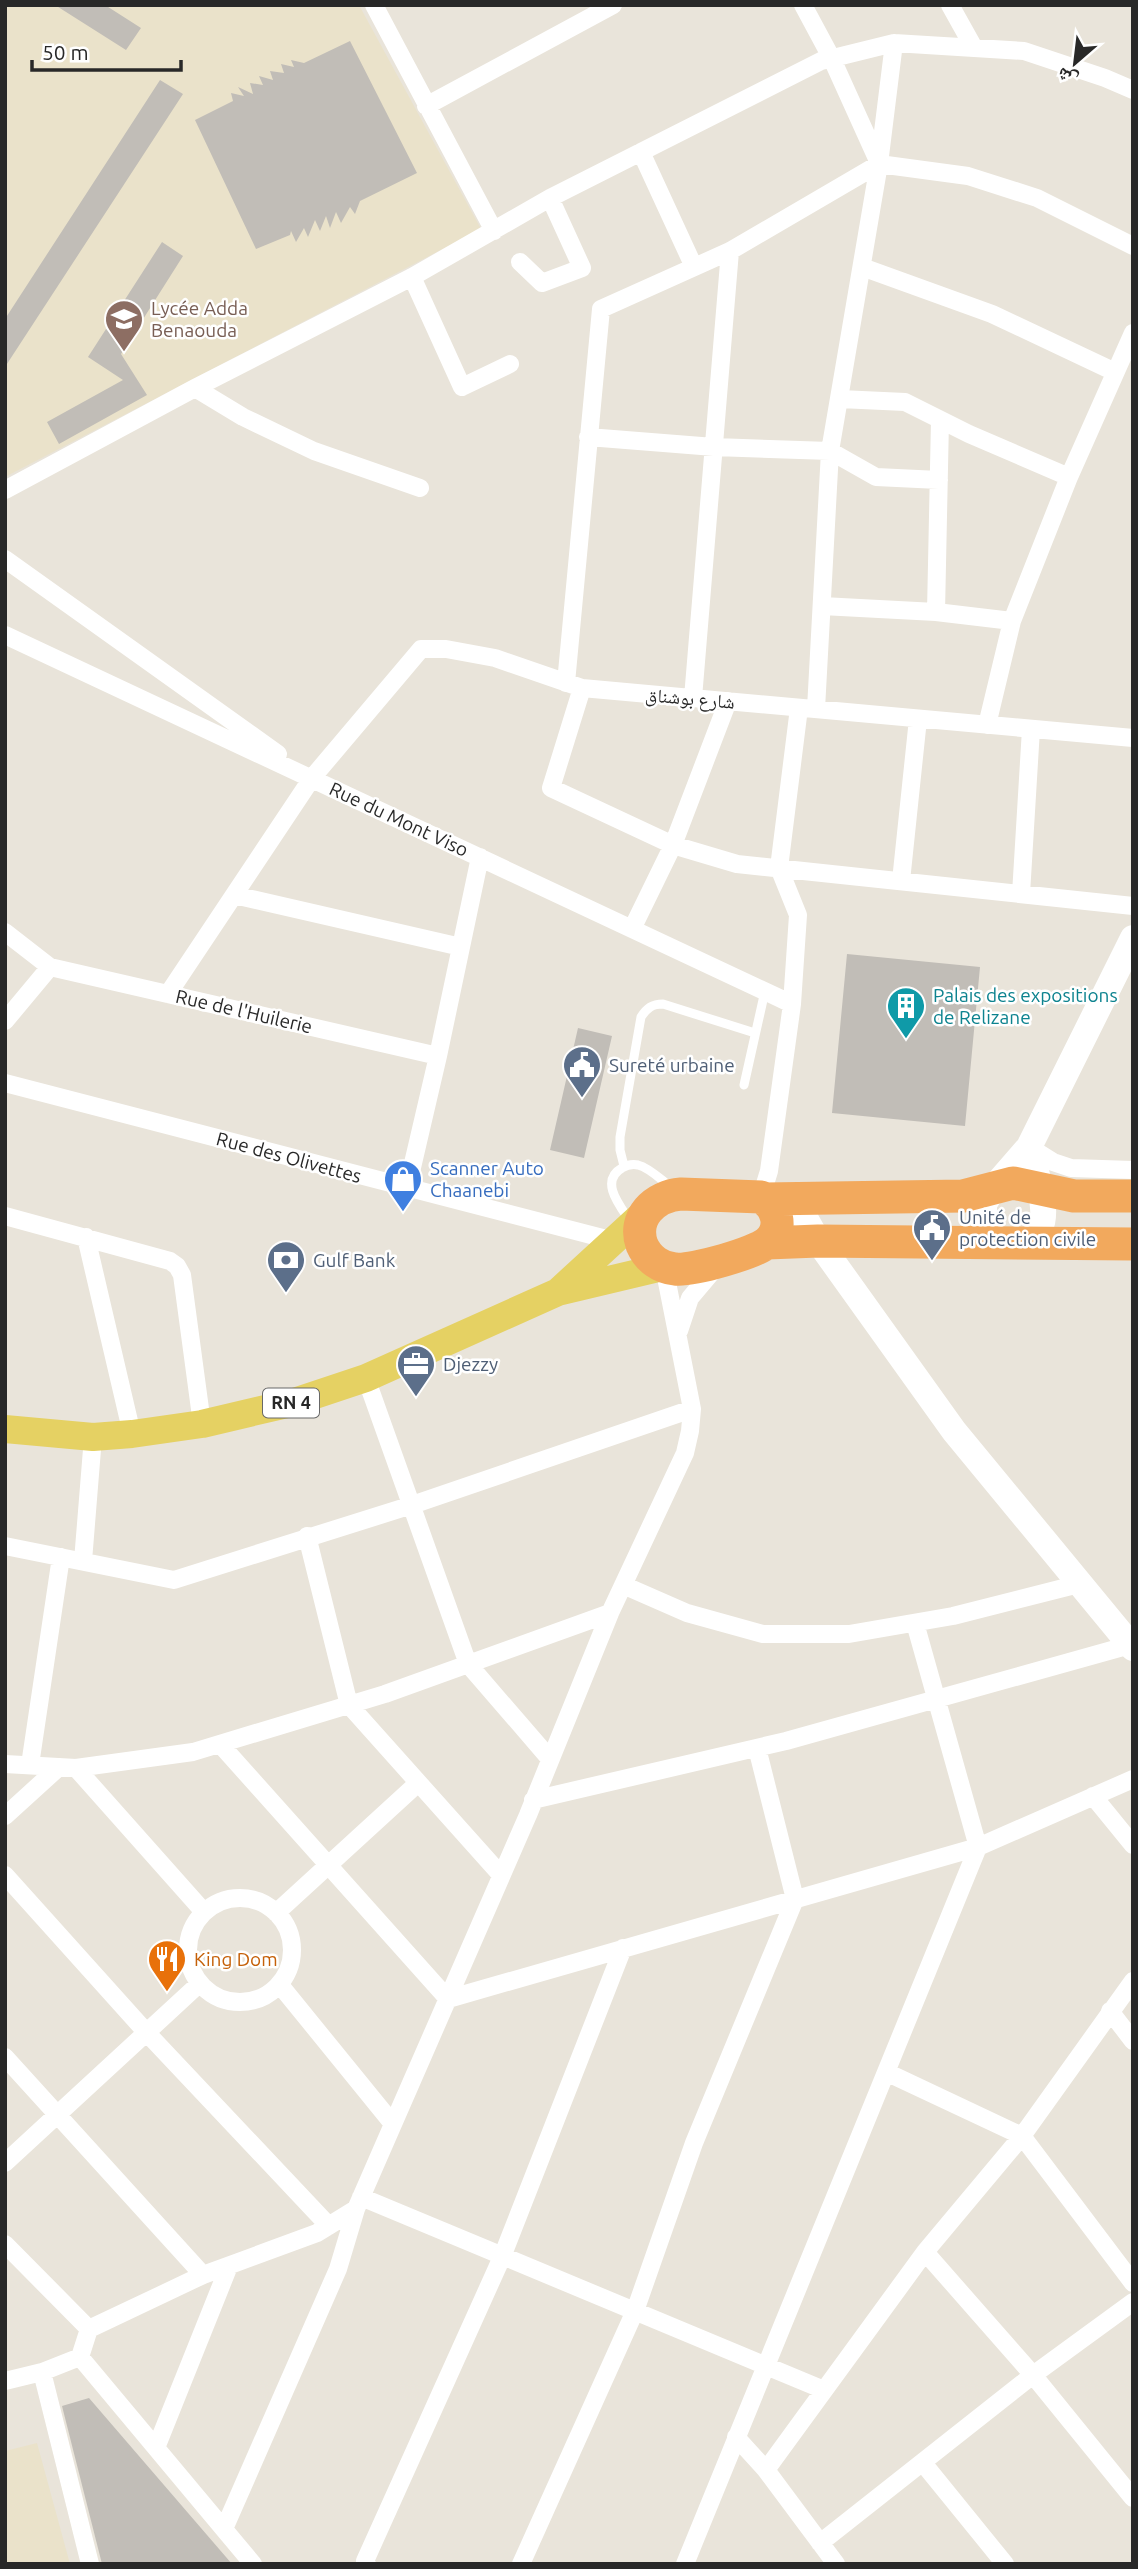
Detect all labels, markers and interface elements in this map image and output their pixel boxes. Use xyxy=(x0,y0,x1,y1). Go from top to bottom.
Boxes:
scale bar xyxy=(32,28,180,72)
north arrow xyxy=(1040,28,1110,98)
text: 50 m xyxy=(42,40,89,64)
text: ش xyxy=(1053,63,1082,92)
place label: Lycée Adda Benaouda xyxy=(151,297,248,341)
school or university icon: Lycée Adda Benaouda xyxy=(103,298,145,353)
street label: شارع بوشناق xyxy=(644,683,736,714)
street label: Rue du Mont Viso xyxy=(326,777,472,861)
place label: Palais des expositions de Relizane xyxy=(933,984,1118,1028)
street label: Rue de l'Huilerie xyxy=(174,985,314,1037)
building icon: Palais des expositions de Relizane xyxy=(885,985,927,1040)
public building icon: Sureté urbaine xyxy=(561,1044,603,1099)
place label: Sureté urbaine xyxy=(609,1054,735,1076)
street label: Rue des Olivettes xyxy=(214,1127,364,1187)
place label: Scanner Auto Chaanebi xyxy=(430,1157,544,1201)
shop icon: Scanner Auto Chaanebi xyxy=(382,1158,424,1213)
place label: Unité de protection civile xyxy=(959,1206,1096,1250)
public building icon: Unité de protection civile xyxy=(911,1207,953,1262)
bank icon: Gulf Bank xyxy=(265,1239,307,1294)
place label: Gulf Bank xyxy=(313,1249,396,1271)
office icon: Djezzy xyxy=(395,1343,437,1398)
place label: Djezzy xyxy=(443,1353,498,1375)
road number: RN 4 xyxy=(263,1388,319,1418)
restaurant icon: King Dom xyxy=(146,1938,188,1993)
place label: King Dom xyxy=(194,1948,278,1970)

